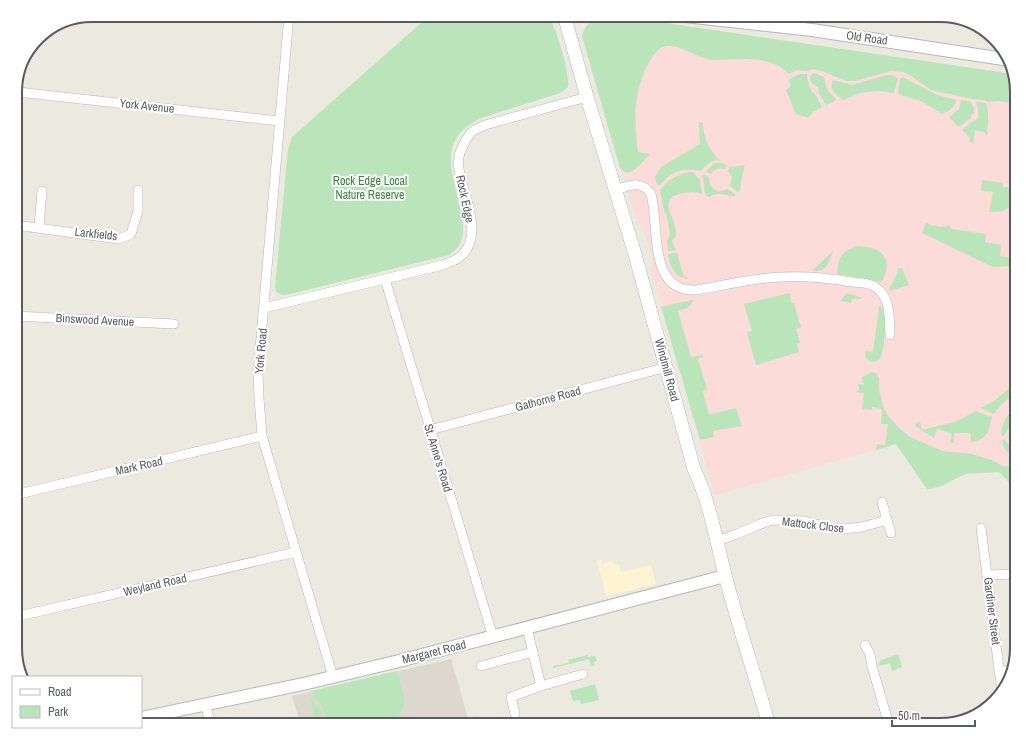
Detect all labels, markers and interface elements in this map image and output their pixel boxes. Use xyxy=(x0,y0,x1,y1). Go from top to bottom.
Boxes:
street label: Old Road xyxy=(845,27,889,49)
street label: York Avenue xyxy=(119,95,175,117)
park label: Rock Edge Local Nature Reserve xyxy=(333,173,407,203)
street label: Rock Edge xyxy=(452,174,478,224)
street label: Larkfields xyxy=(74,224,118,244)
street label: Binswood Avenue xyxy=(55,310,135,330)
street label: York Road xyxy=(251,328,271,374)
street label: Windmill Road xyxy=(651,337,683,403)
street label: Gathorne Road xyxy=(513,383,583,415)
street label: St. Anne's Road xyxy=(420,422,456,494)
street label: Mark Road xyxy=(114,453,164,479)
street label: Mattock Close xyxy=(781,513,845,537)
street label: Weyland Road xyxy=(122,570,188,600)
street label: Gardiner Street xyxy=(980,576,1004,646)
street label: Margaret Road xyxy=(400,636,468,668)
legend xyxy=(12,676,142,728)
text: Road xyxy=(48,684,72,700)
scale bar xyxy=(892,702,975,728)
text: Park xyxy=(48,704,68,720)
text: 50 m xyxy=(898,708,920,724)

